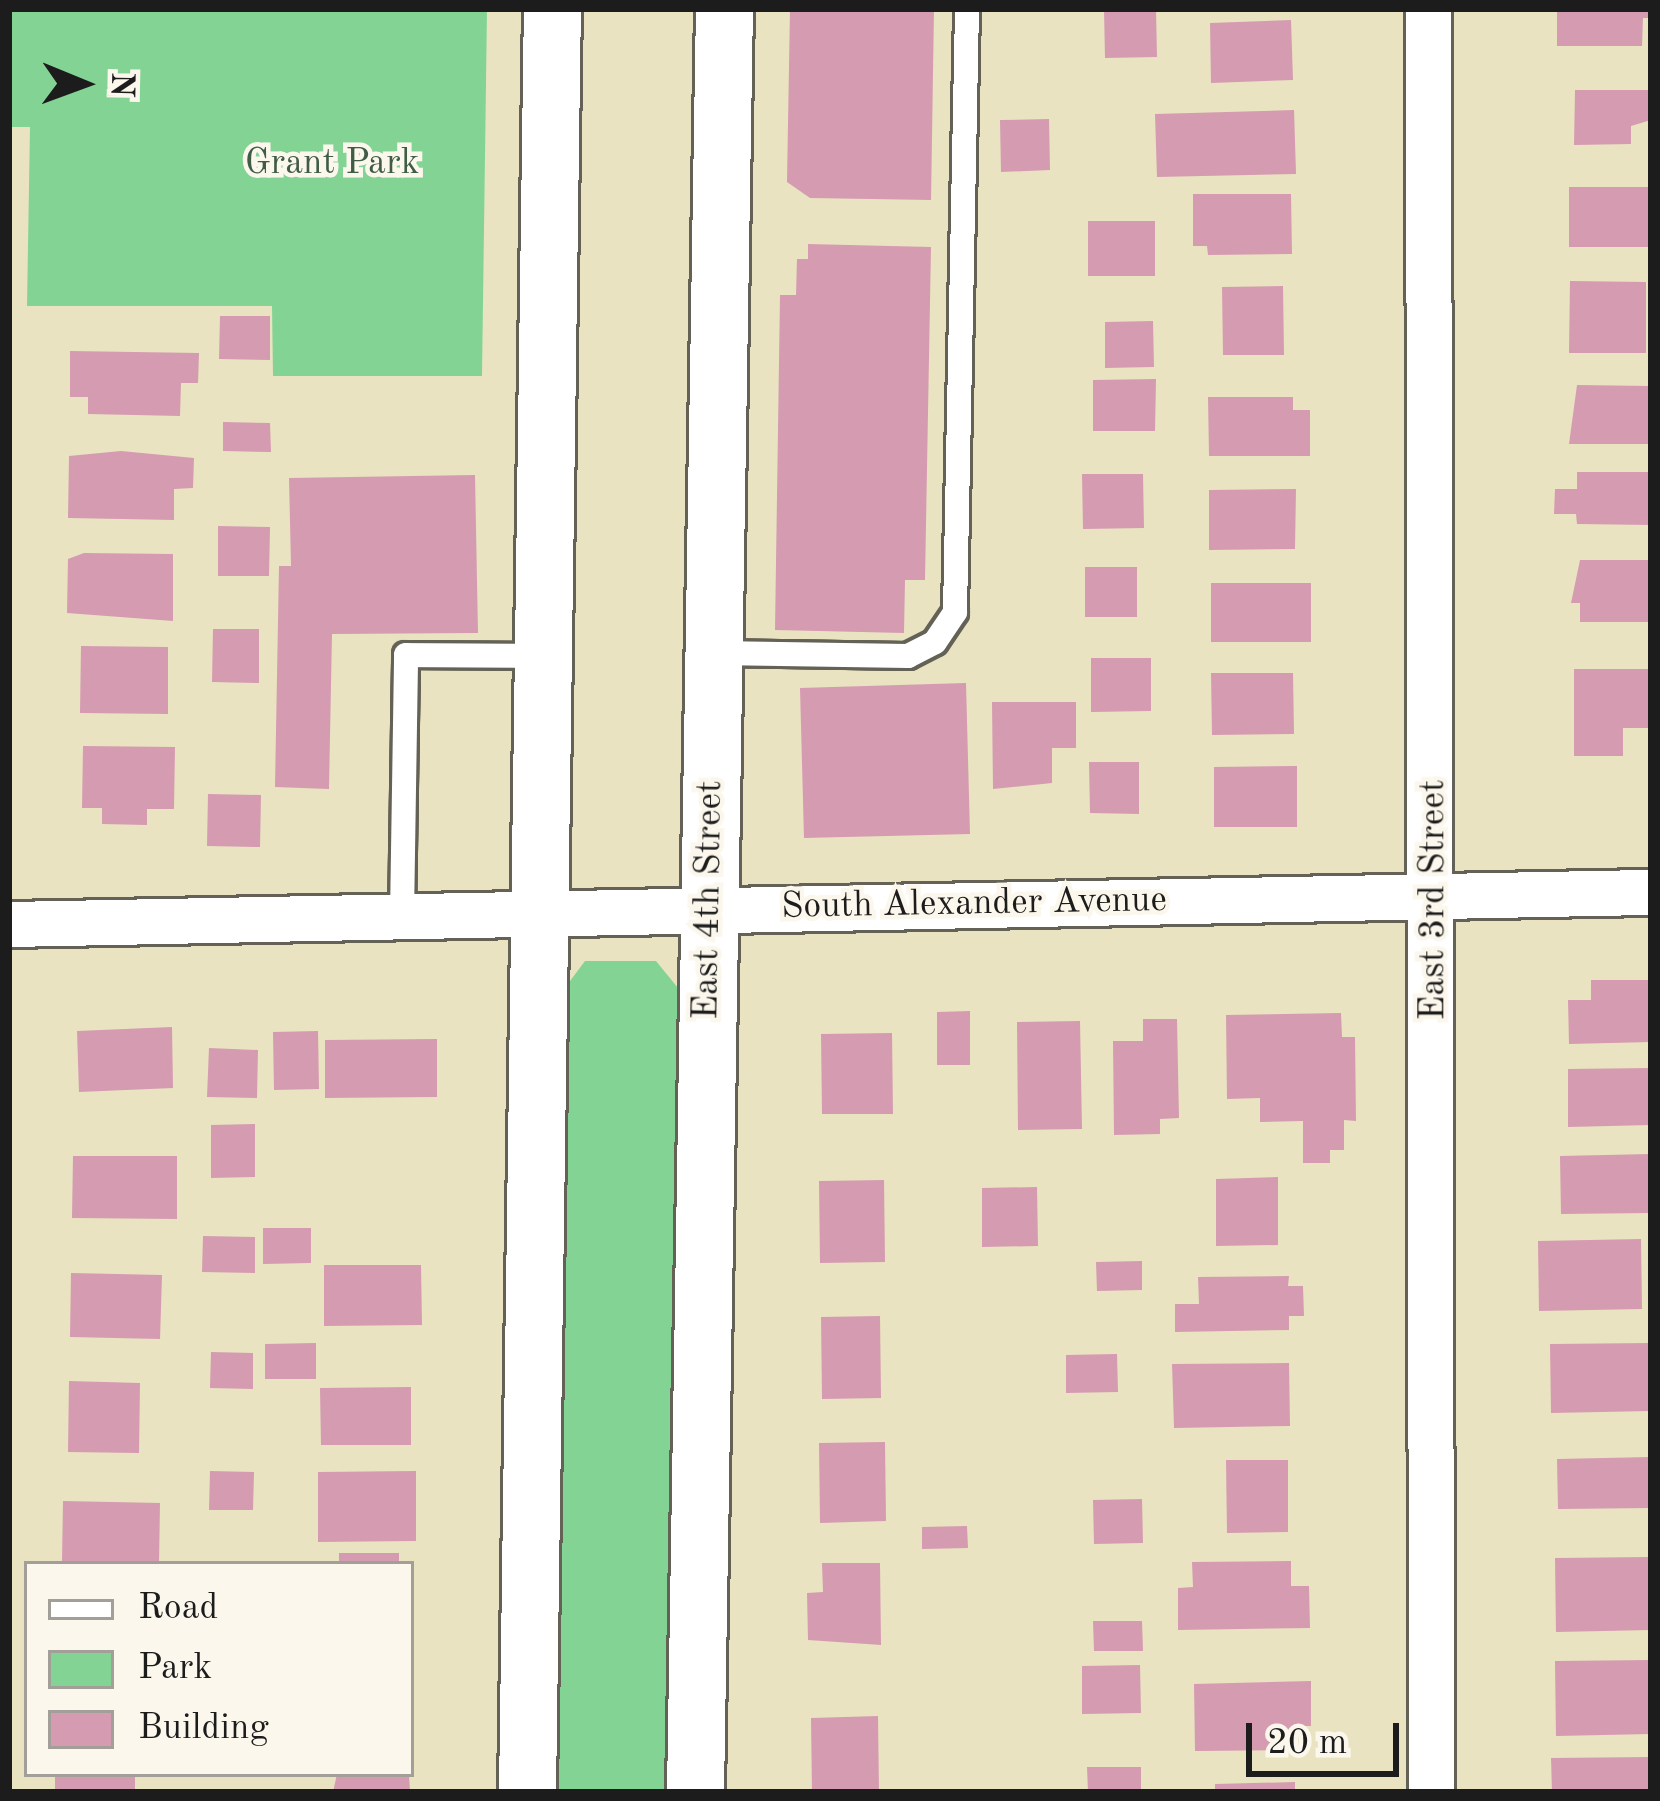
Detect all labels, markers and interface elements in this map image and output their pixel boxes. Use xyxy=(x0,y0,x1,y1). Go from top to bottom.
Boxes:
north arrow xyxy=(24,24,144,144)
text: N xyxy=(104,72,137,98)
park label: Grant Park xyxy=(245,143,419,187)
street label: East 4th Street xyxy=(686,780,734,1020)
street label: East 3rd Street xyxy=(1413,780,1457,1020)
street label: South Alexander Avenue xyxy=(781,880,1167,930)
legend xyxy=(24,1561,414,1777)
text: Road xyxy=(138,1591,218,1627)
text: Park xyxy=(138,1651,212,1687)
scale bar xyxy=(1252,1699,1405,1773)
text: Building xyxy=(138,1711,269,1747)
text: 20 m xyxy=(1267,1726,1347,1762)

